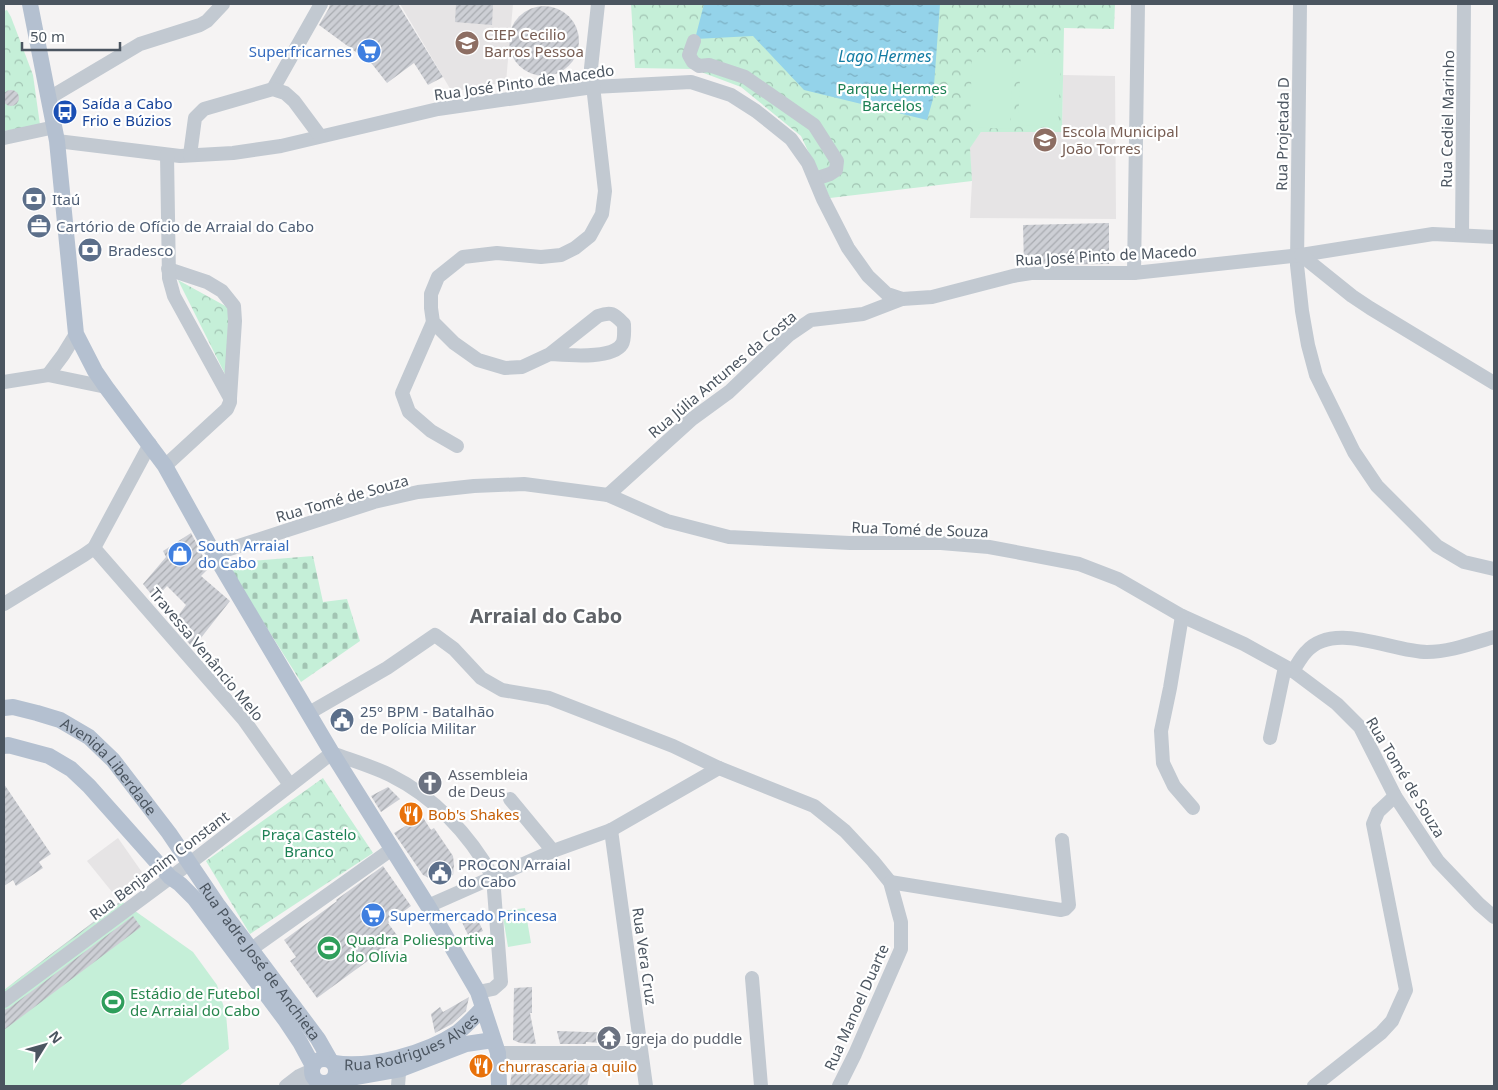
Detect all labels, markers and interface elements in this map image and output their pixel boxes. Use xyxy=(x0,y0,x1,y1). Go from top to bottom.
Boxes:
scale bar xyxy=(22,20,120,52)
place label: CIEP Cecilio Barros Pessoa xyxy=(484,24,584,61)
text: 50 m xyxy=(30,26,65,46)
school or university icon: CIEP Cecilio Barros Pessoa xyxy=(454,30,480,56)
supermarket icon: Superfricarnes xyxy=(356,38,382,64)
place label: Superfricarnes xyxy=(249,41,352,61)
water label: Lago Hermes xyxy=(838,45,932,67)
street label: Rua Cediel Marinho xyxy=(1436,50,1458,188)
street label: Rua José Pinto de Macedo xyxy=(433,59,615,105)
street label: Rua Projetada D xyxy=(1271,77,1293,191)
park label: Parque Hermes Barcelos xyxy=(837,78,947,115)
place label: Saída a Cabo Frio e Búzios xyxy=(82,93,173,130)
bus stop icon: Saída a Cabo Frio e Búzios xyxy=(52,99,78,125)
place label: Escola Municipal João Torres xyxy=(1060,121,1179,158)
school or university icon: Escola Municipal João Torres xyxy=(1032,127,1058,153)
bank icon: Itaú xyxy=(21,186,47,212)
place label: Itaú xyxy=(52,189,80,209)
office icon: Cartório de Ofício de Arraial do Cabo xyxy=(26,213,52,239)
place label: Cartório de Ofício de Arraial do Cabo xyxy=(56,216,314,236)
bank icon: Bradesco xyxy=(77,237,103,263)
place label: Bradesco xyxy=(108,240,173,260)
street label: Rua José Pinto de Macedo xyxy=(1015,240,1197,270)
street label: Rua Júlia Antunes da Costa xyxy=(644,306,800,442)
street label: Rua Tomé de Souza xyxy=(273,469,411,527)
street label: Rua Tomé de Souza xyxy=(851,517,989,541)
place label: South Arraial do Cabo xyxy=(198,535,289,572)
shop icon: South Arraial do Cabo xyxy=(167,541,193,567)
street label: Travessa Venâncio Melo xyxy=(145,583,269,725)
district label: Arraial do Cabo xyxy=(470,602,622,629)
place label: 25º BPM - Batalhão de Polícia Militar xyxy=(360,701,494,738)
public building icon: 25º BPM - Batalhão de Polícia Militar xyxy=(329,707,355,733)
street label: Avenida Liberdade xyxy=(57,713,162,819)
street label: Rua Tomé de Souza xyxy=(1362,713,1450,841)
place label: Assembleia de Deus xyxy=(448,764,528,801)
church icon: Assembleia de Deus xyxy=(417,770,443,796)
restaurant icon: Bob's Shakes xyxy=(398,801,424,827)
place label: Bob's Shakes xyxy=(428,804,520,824)
street label: Rua Benjamim Constant xyxy=(85,806,233,924)
park label: Praça Castelo Branco xyxy=(262,824,356,861)
place label: PROCON Arraial do Cabo xyxy=(458,854,571,891)
public building icon: PROCON Arraial do Cabo xyxy=(427,860,453,886)
street label: Rua Padre José de Anchieta xyxy=(195,878,325,1044)
supermarket icon: Supermercado Princesa xyxy=(360,902,386,928)
place label: Supermercado Princesa xyxy=(390,905,557,925)
street label: Rua Vera Cruz xyxy=(628,906,662,1006)
place label: Quadra Poliesportiva do Olívia xyxy=(346,929,494,966)
sports icon: Quadra Poliesportiva do Olívia xyxy=(316,935,342,961)
street label: Rua Manoel Duarte xyxy=(819,941,893,1073)
place label: Estádio de Futebol de Arraial do Cabo xyxy=(130,983,260,1020)
sports icon: Estádio de Futebol de Arraial do Cabo xyxy=(100,989,126,1015)
street label: Rua Rodrigues Alves xyxy=(344,1009,482,1074)
north arrow xyxy=(20,1020,70,1070)
temple icon: Igreja do puddle xyxy=(596,1025,622,1051)
text: N xyxy=(45,1027,67,1047)
place label: Igreja do puddle xyxy=(626,1028,742,1048)
restaurant icon: churrascaria a quilo xyxy=(468,1053,494,1079)
place label: churrascaria a quilo xyxy=(498,1056,637,1076)

